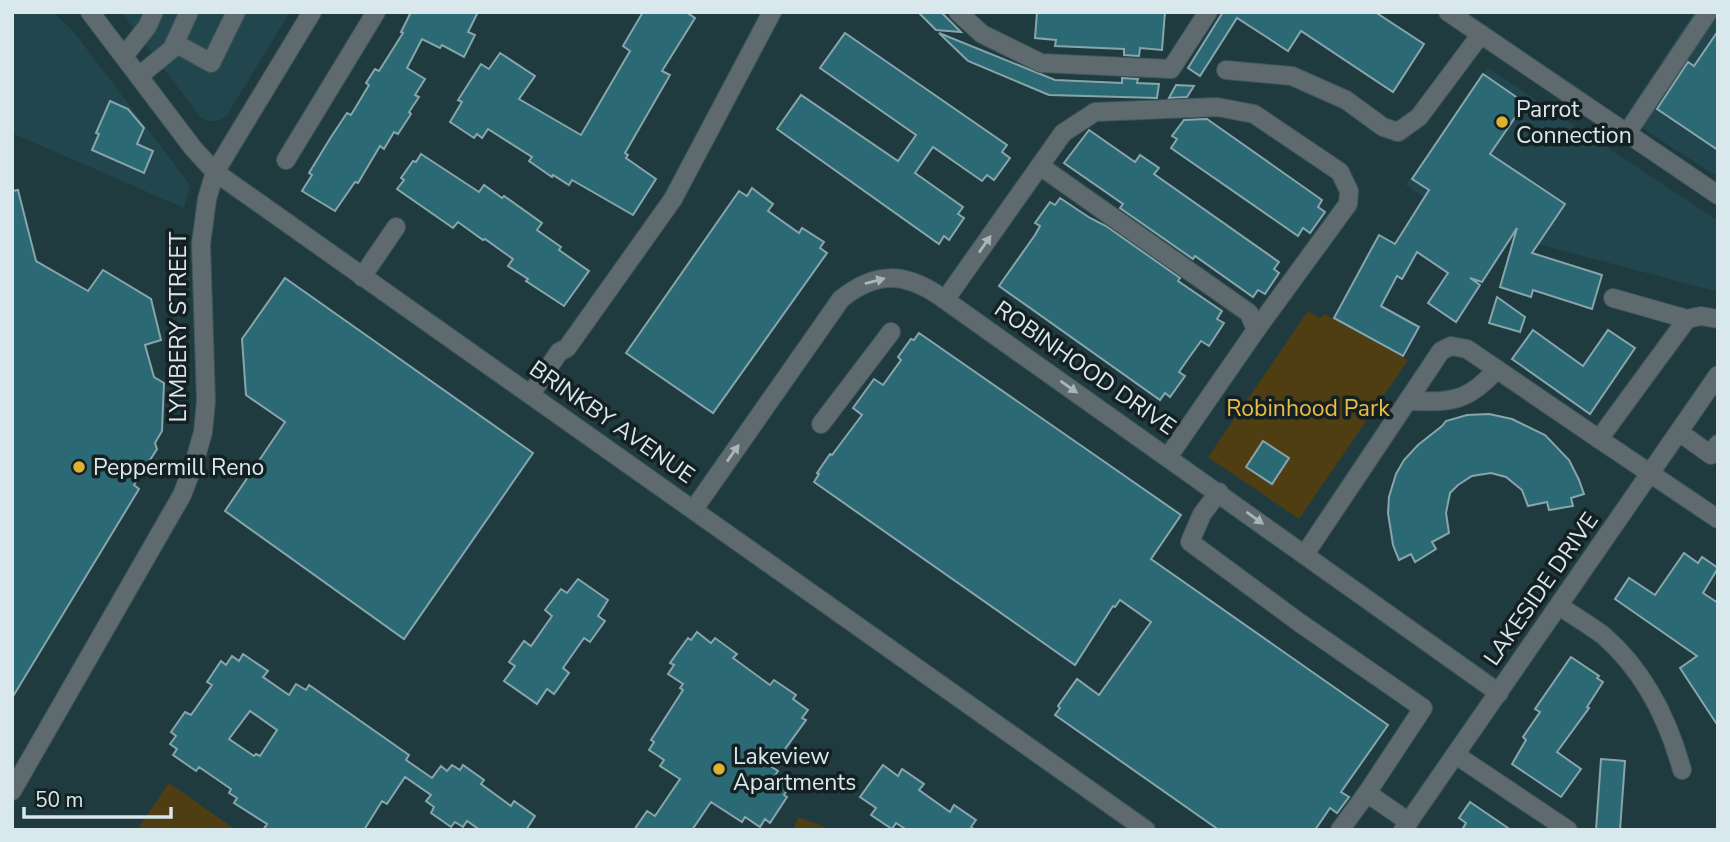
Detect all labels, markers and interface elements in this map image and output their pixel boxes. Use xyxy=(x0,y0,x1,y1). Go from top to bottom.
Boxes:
place label: Parrot Connection xyxy=(1516,94,1632,151)
marker: Parrot Connection xyxy=(1494,114,1510,130)
street label: LYMBERY STREET xyxy=(163,231,194,422)
one-way arrow xyxy=(978,235,992,253)
one-way arrow xyxy=(865,275,887,286)
street label: ROBINHOOD DRIVE xyxy=(988,294,1182,442)
street label: BRINKBY AVENUE xyxy=(523,353,701,491)
one-way arrow xyxy=(1060,380,1078,394)
park label: Robinhood Park xyxy=(1226,393,1390,424)
one-way arrow xyxy=(726,444,740,462)
place label: Peppermill Reno xyxy=(93,452,264,483)
marker: Peppermill Reno xyxy=(71,459,87,475)
street label: LAKESIDE DRIVE xyxy=(1477,506,1605,672)
one-way arrow xyxy=(1246,511,1264,525)
place label: Lakeview Apartments xyxy=(733,741,856,798)
marker: Lakeview Apartments xyxy=(711,761,727,777)
scale bar xyxy=(24,776,172,820)
text: 50 m xyxy=(35,786,84,814)

